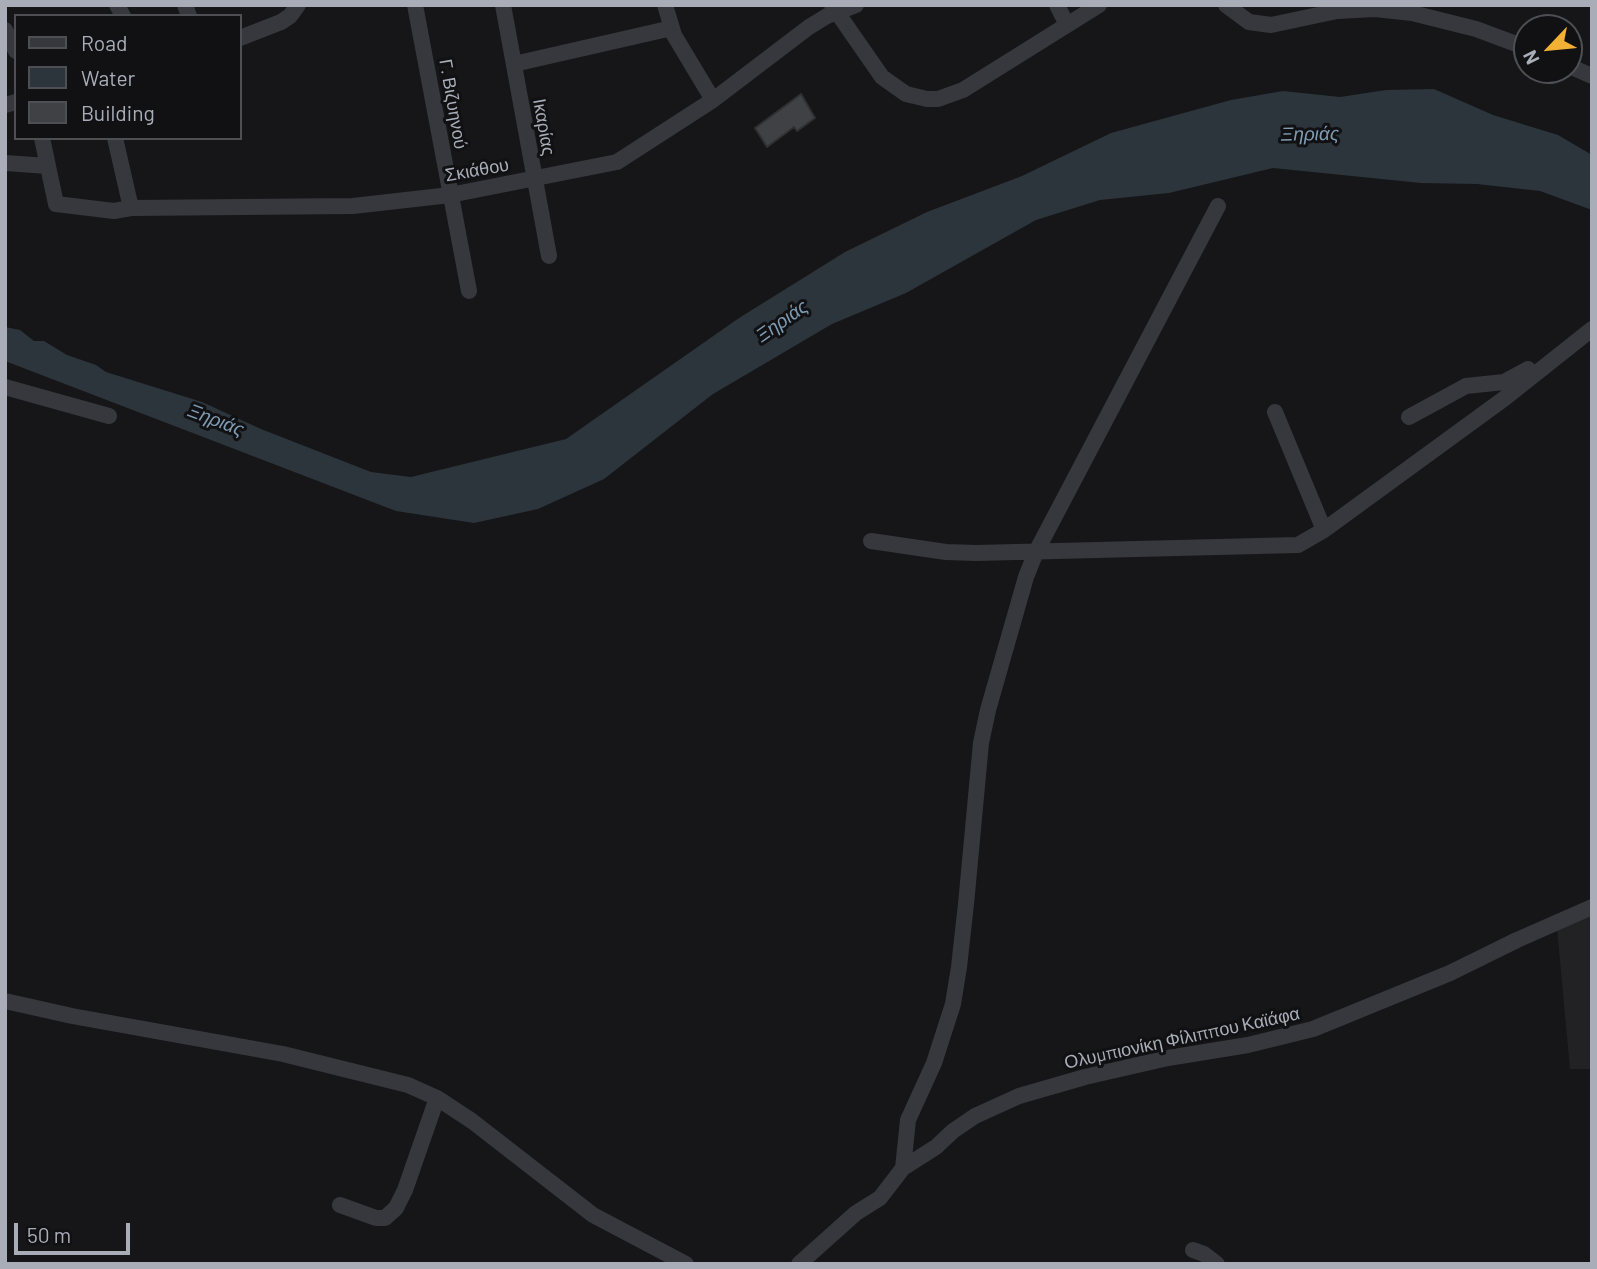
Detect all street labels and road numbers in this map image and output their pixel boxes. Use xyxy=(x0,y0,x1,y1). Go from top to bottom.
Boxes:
street label: Γ. Βιζυηνού xyxy=(434,57,472,151)
street label: Ικαρίας xyxy=(528,97,560,157)
street label: Σκιάθου xyxy=(443,154,511,186)
street label: Ολυμπιονίκη Φίλιππου Καϊάφα xyxy=(1062,1002,1302,1074)

